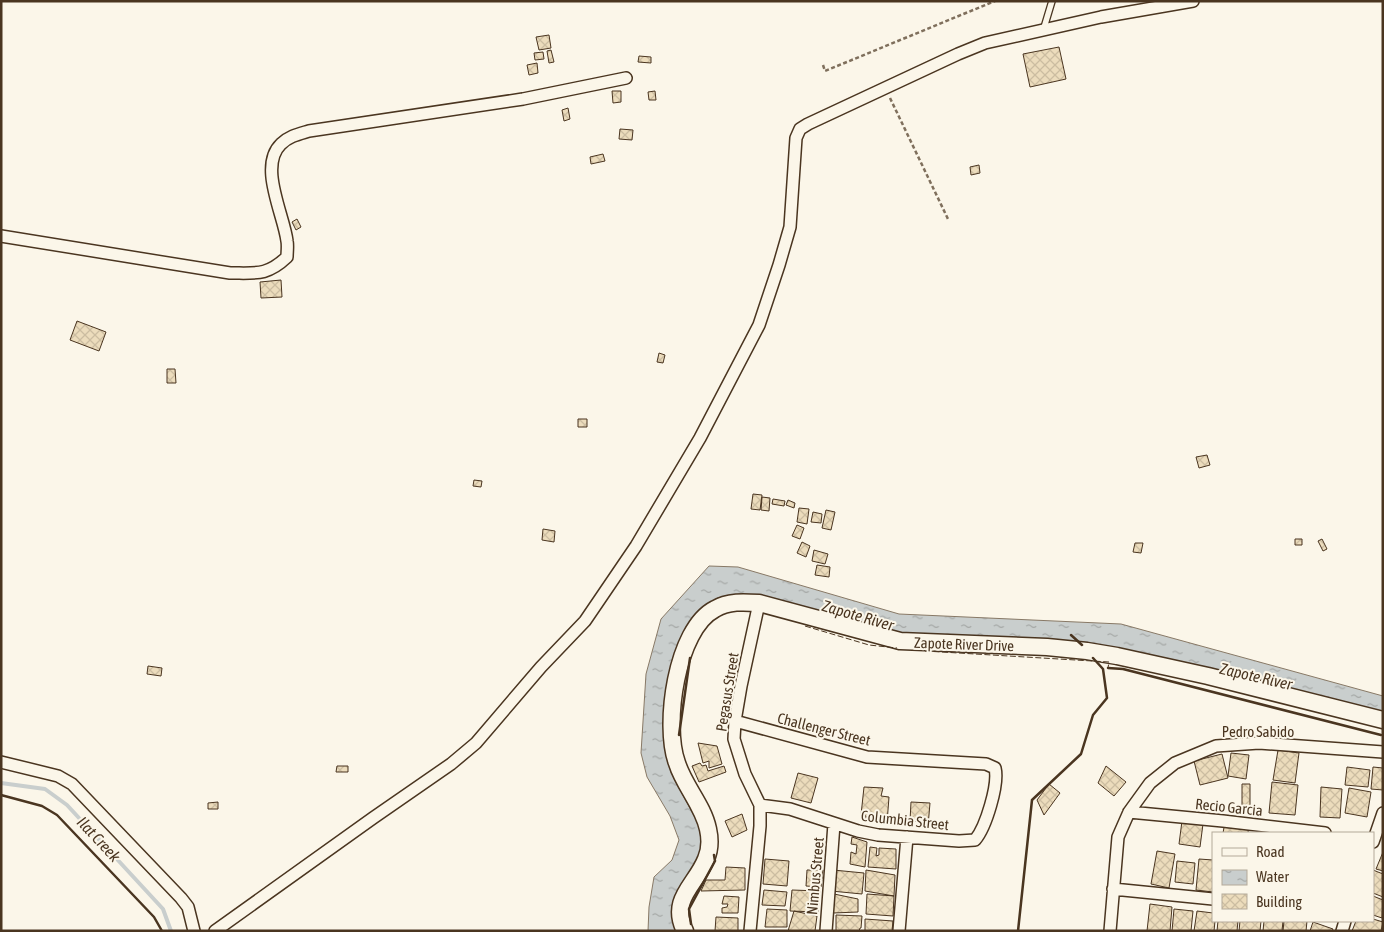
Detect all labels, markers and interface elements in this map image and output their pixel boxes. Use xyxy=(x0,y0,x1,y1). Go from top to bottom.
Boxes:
water label: Zapote River xyxy=(820,596,897,635)
street label: Zapote River Drive xyxy=(914,634,1015,654)
street label: Pegasus Street xyxy=(712,651,742,733)
water label: Zapote River xyxy=(1218,659,1295,694)
street label: Challenger Street xyxy=(776,709,872,749)
street label: Pedro Sabido xyxy=(1222,723,1294,740)
street label: Recio Garcia xyxy=(1194,795,1264,819)
street label: Columbia Street xyxy=(860,807,950,833)
water label: Ilat Creek xyxy=(74,813,125,866)
legend xyxy=(1212,832,1374,922)
street label: Nimbus Street xyxy=(803,837,827,915)
text: Road xyxy=(1256,843,1285,860)
text: Water xyxy=(1256,868,1289,885)
text: Building xyxy=(1256,893,1302,910)

